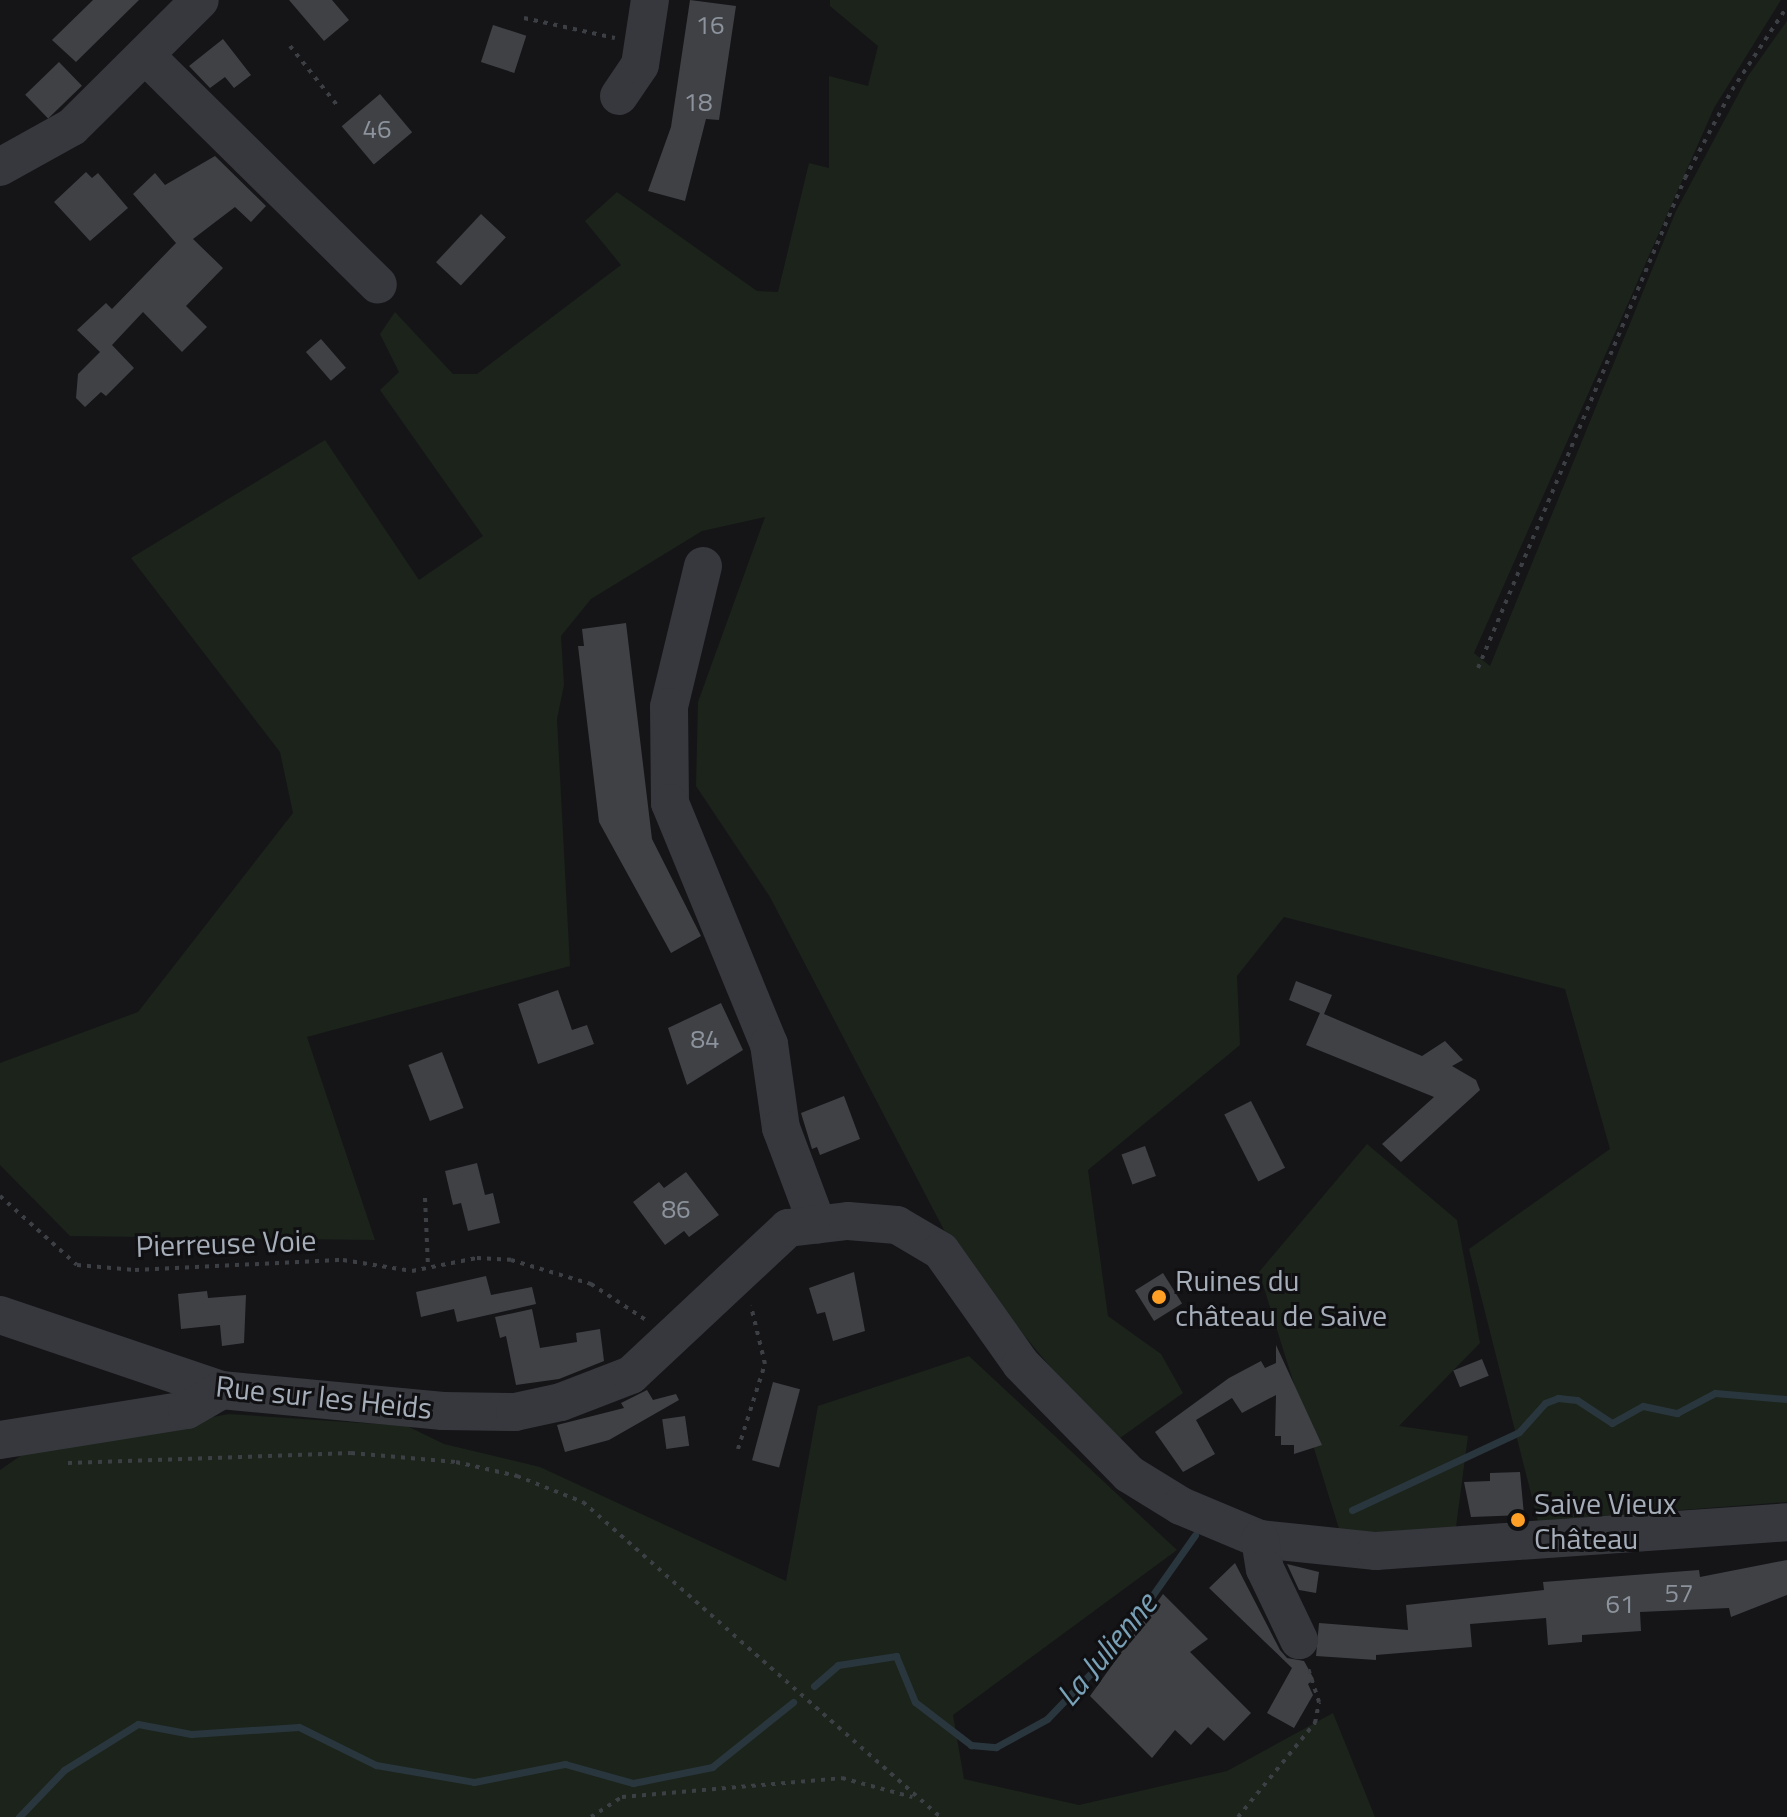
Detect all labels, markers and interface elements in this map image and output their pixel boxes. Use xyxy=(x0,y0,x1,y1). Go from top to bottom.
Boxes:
house number: 16 xyxy=(695,9,725,41)
house number: 18 xyxy=(683,86,713,118)
house number: 46 xyxy=(362,113,392,145)
house number: 84 xyxy=(690,1023,720,1055)
house number: 86 xyxy=(661,1193,691,1225)
street label: Pierreuse Voie xyxy=(135,1222,317,1264)
place label: Ruines du château de Saive xyxy=(1175,1262,1387,1332)
marker: Ruines du château de Saive xyxy=(1150,1288,1168,1306)
street label: Rue sur les Heids xyxy=(214,1368,434,1426)
place label: Saive Vieux Château xyxy=(1534,1485,1676,1556)
marker: Saive Vieux Château xyxy=(1509,1511,1527,1529)
house number: 57 xyxy=(1664,1577,1694,1609)
water label: La Julienne xyxy=(1048,1585,1164,1713)
house number: 61 xyxy=(1605,1588,1635,1620)

